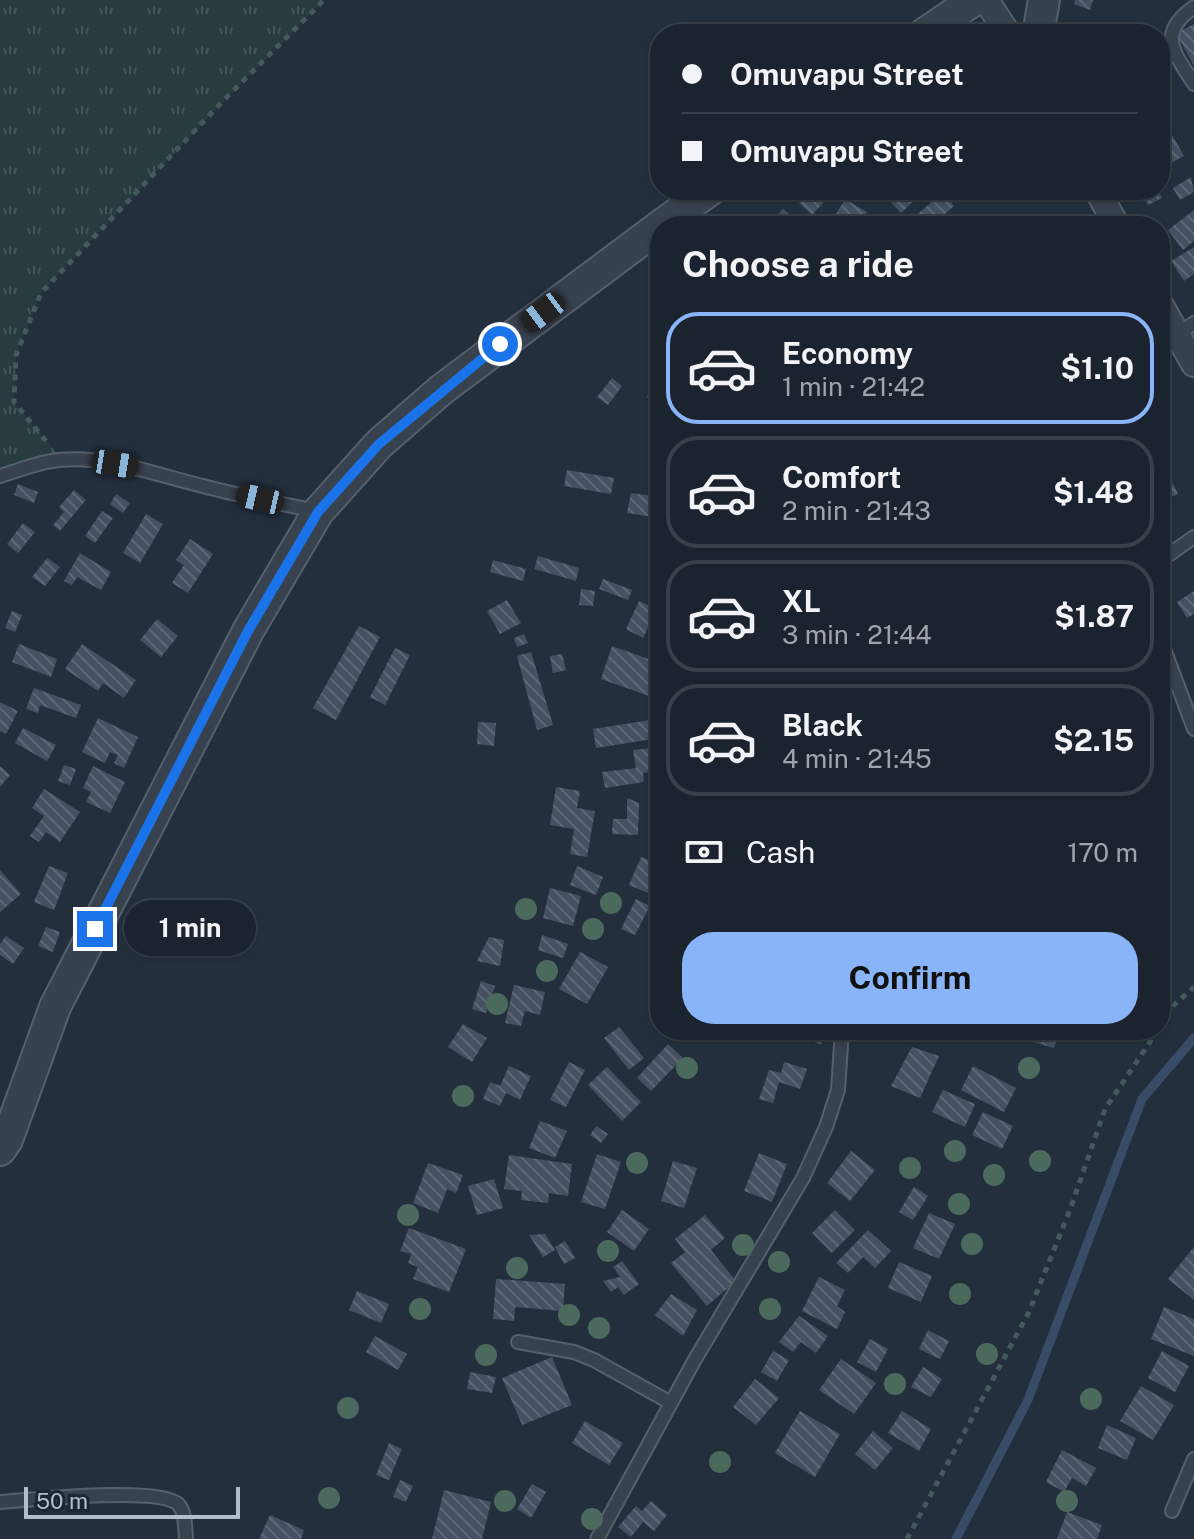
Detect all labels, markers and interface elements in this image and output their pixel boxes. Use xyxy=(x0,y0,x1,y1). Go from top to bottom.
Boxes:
text: Omuvapu Street xyxy=(730,56,964,92)
text: Omuvapu Street xyxy=(730,133,964,169)
text: Choose a ride xyxy=(682,243,914,285)
car xyxy=(517,288,569,336)
route start xyxy=(482,326,518,362)
icon: car xyxy=(686,332,758,404)
text: Economy xyxy=(782,335,913,371)
text: $1.10 xyxy=(1060,350,1134,386)
text: 1 min · 21:42 xyxy=(782,371,925,402)
car xyxy=(89,448,141,480)
icon: car xyxy=(686,456,758,528)
text: Comfort xyxy=(782,459,901,495)
text: $1.48 xyxy=(1053,474,1134,510)
car xyxy=(234,482,286,516)
text: 2 min · 21:43 xyxy=(782,495,931,526)
icon: car xyxy=(686,580,758,652)
text: XL xyxy=(782,583,821,619)
text: $1.87 xyxy=(1054,598,1134,634)
text: 3 min · 21:44 xyxy=(782,619,932,650)
icon: car xyxy=(686,704,758,776)
text: Black xyxy=(782,707,863,743)
text: $2.15 xyxy=(1053,722,1134,758)
text: 4 min · 21:45 xyxy=(782,743,932,774)
icon: cash xyxy=(682,830,726,874)
text: Cash xyxy=(746,834,815,870)
text: 170 m xyxy=(1068,837,1138,868)
callout: 1 min xyxy=(123,901,255,957)
route end xyxy=(77,911,113,947)
text: 1 min xyxy=(159,912,221,943)
button: Confirm xyxy=(682,932,1138,1024)
scale bar xyxy=(24,1483,240,1519)
text: 50 m xyxy=(36,1488,88,1514)

